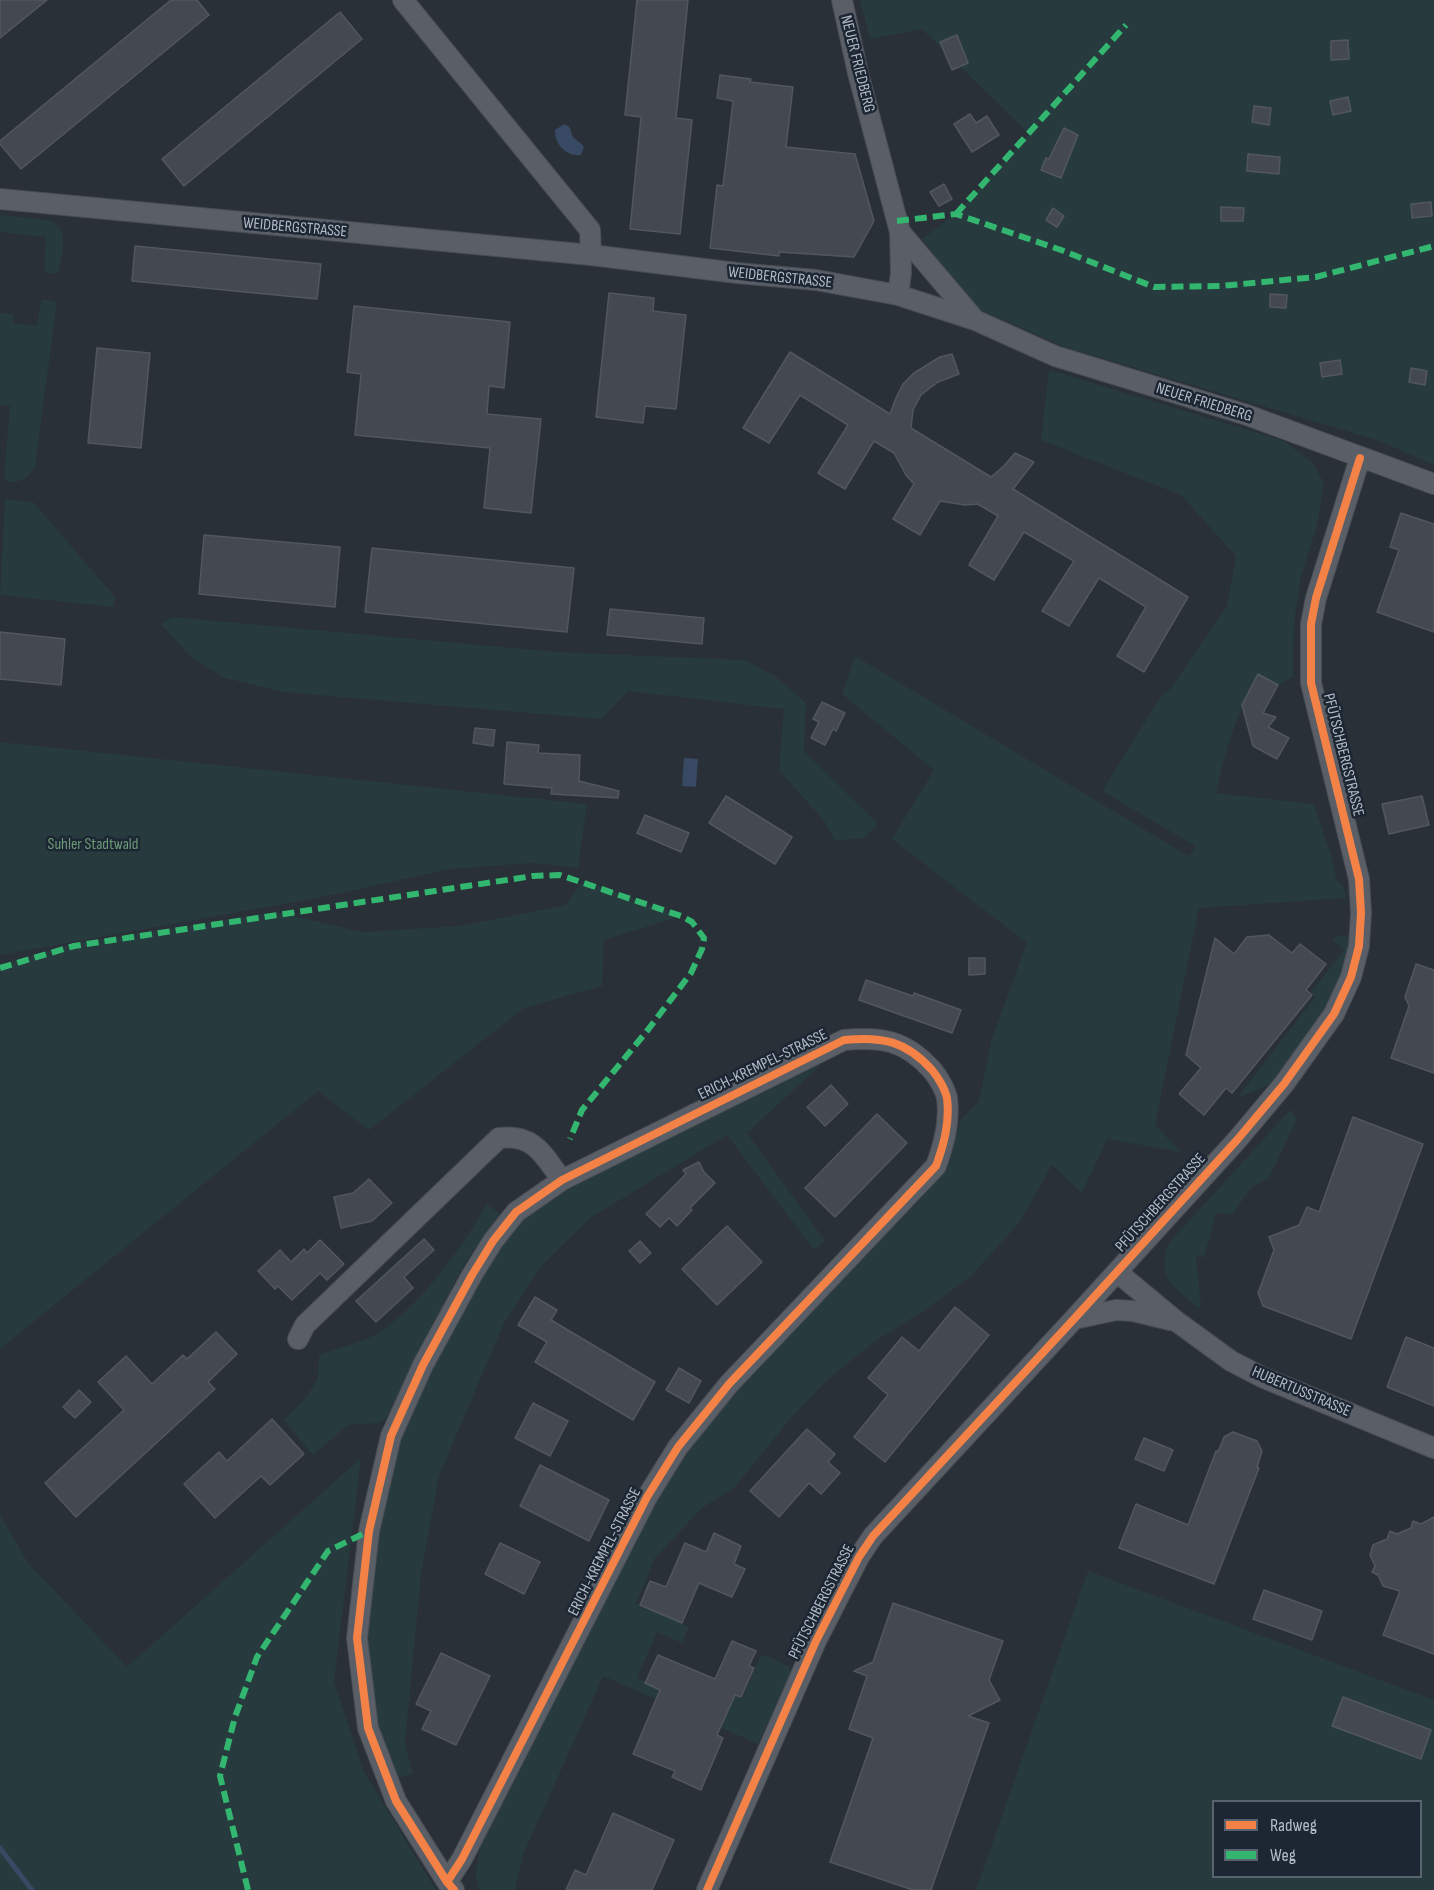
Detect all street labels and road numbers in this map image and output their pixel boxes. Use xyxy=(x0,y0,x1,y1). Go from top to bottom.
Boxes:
street label: NEUER FRIEDBERG xyxy=(836,13,878,115)
street label: WEIDBERGSTRASSE xyxy=(242,214,348,242)
street label: WEIDBERGSTRASSE xyxy=(727,263,833,293)
street label: NEUER FRIEDBERG xyxy=(1154,379,1254,427)
street label: PFÜTSCHBERGSTRASSE xyxy=(1318,691,1368,819)
street label: ERICH-KREMPEL-STRASSE xyxy=(695,1025,831,1105)
street label: PFÜTSCHBERGSTRASSE xyxy=(1112,1150,1210,1256)
street label: HUBERTUSSTRASSE xyxy=(1249,1363,1353,1421)
street label: ERICH-KREMPEL-STRASSE xyxy=(564,1485,646,1619)
street label: PFÜTSCHBERGSTRASSE xyxy=(785,1541,859,1663)

